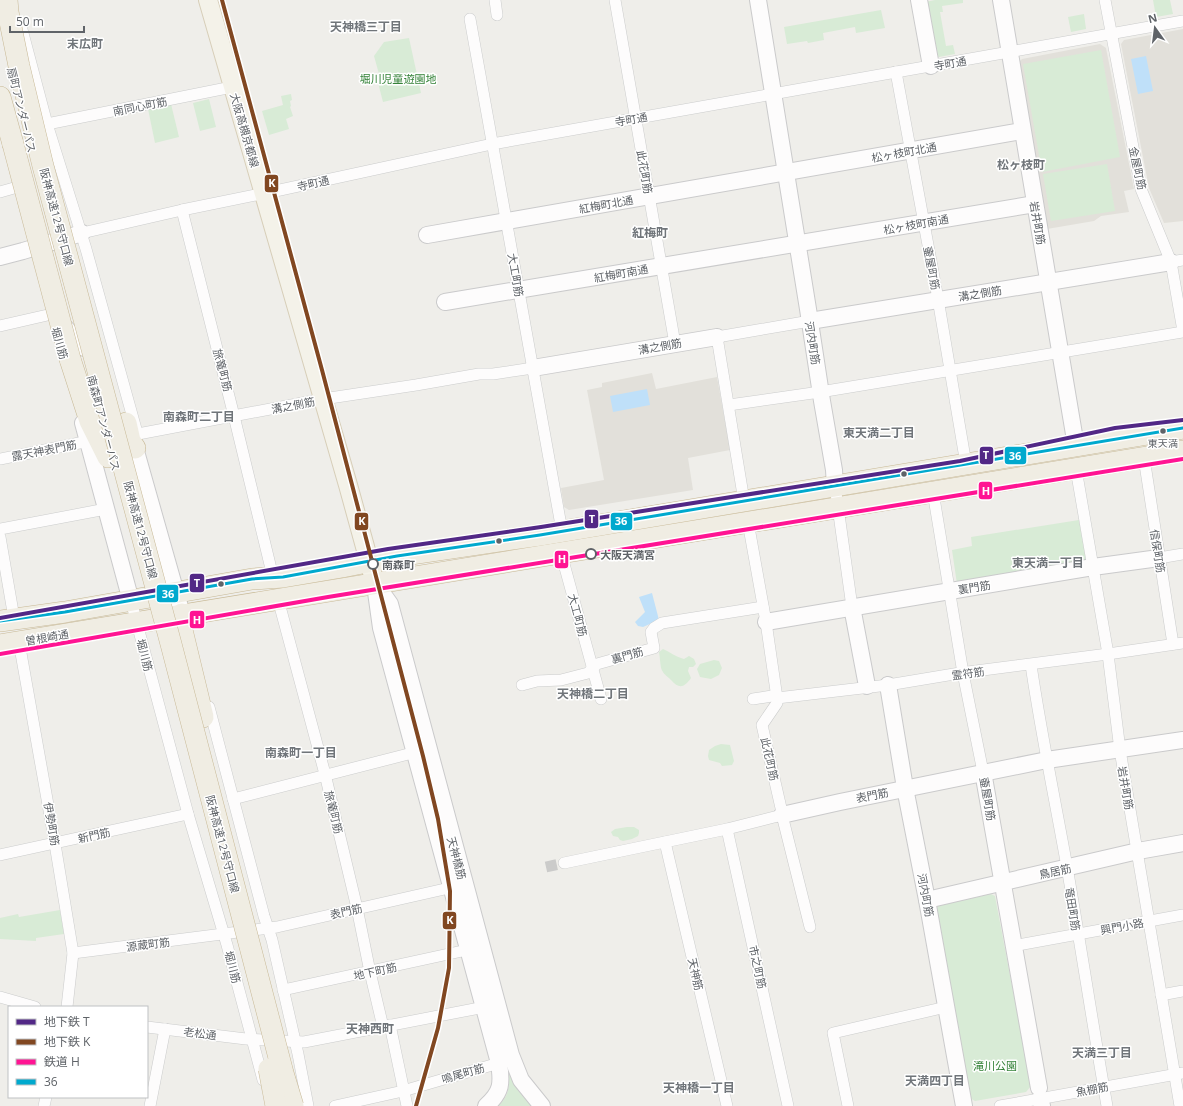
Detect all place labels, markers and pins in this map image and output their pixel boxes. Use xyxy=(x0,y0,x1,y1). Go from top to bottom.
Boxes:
marker: 東天満 xyxy=(1158,426,1168,436)
place label: 東天満 xyxy=(1148,436,1178,450)
unlabelled marker xyxy=(899,469,909,479)
unlabelled marker xyxy=(494,536,504,546)
place label: 大阪天満宮 xyxy=(600,547,655,562)
marker: 大阪天満宮 xyxy=(585,548,597,560)
place label: 南森町 xyxy=(382,557,415,572)
marker: 南森町 xyxy=(367,558,379,570)
unlabelled marker xyxy=(216,579,226,589)

